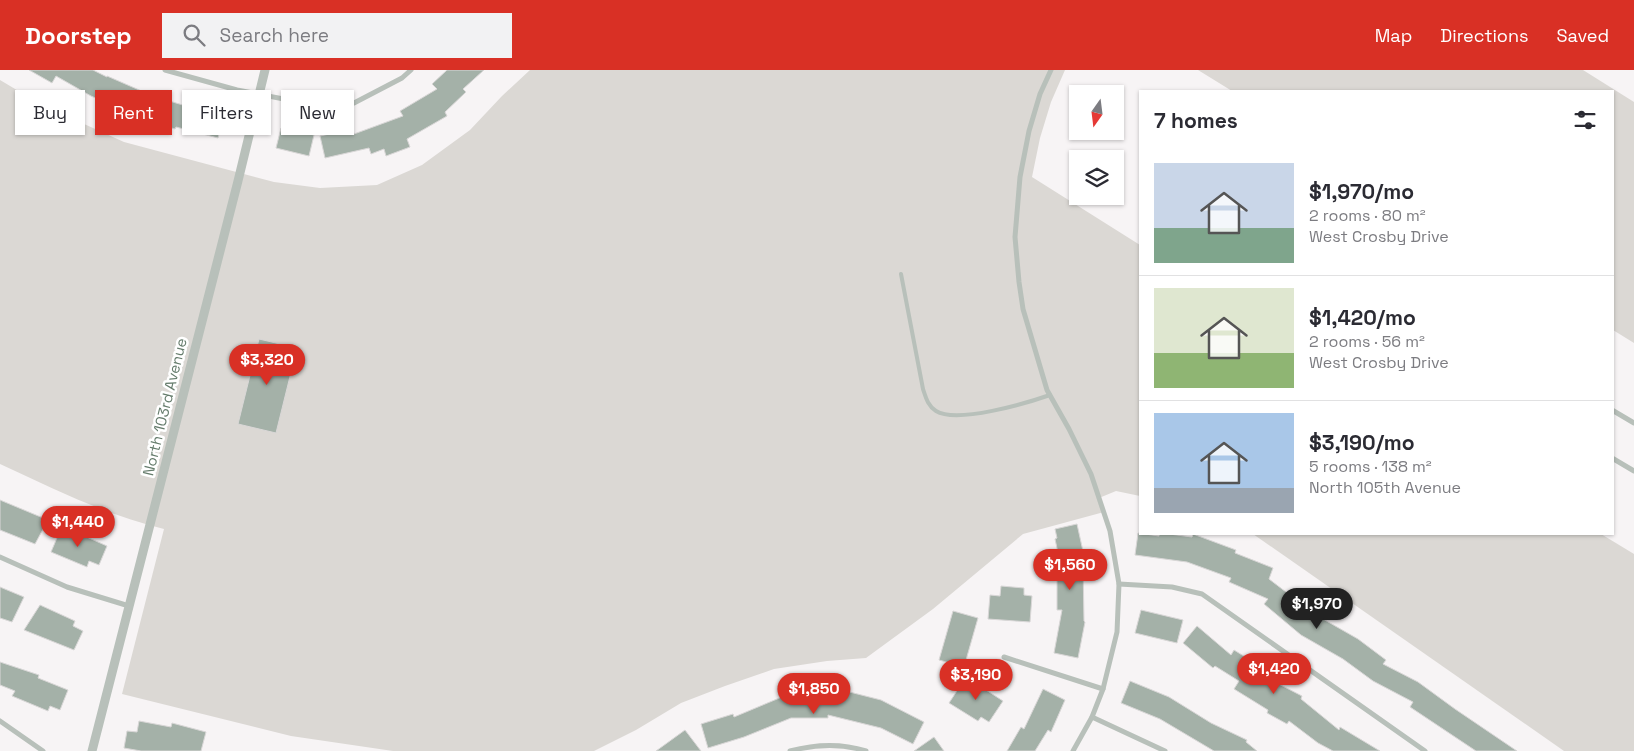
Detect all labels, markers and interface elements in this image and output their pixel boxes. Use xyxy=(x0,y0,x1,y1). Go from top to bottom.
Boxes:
search box xyxy=(162,13,512,58)
text: Doorstep xyxy=(25,20,132,51)
icon: search xyxy=(180,21,208,49)
text: Search here xyxy=(220,23,329,48)
text: Map xyxy=(1375,24,1412,47)
text: Directions xyxy=(1440,24,1529,47)
text: Saved xyxy=(1557,24,1609,47)
north arrow xyxy=(1069,85,1124,140)
map controls xyxy=(1069,85,1124,205)
chip: Buy xyxy=(15,90,85,135)
chip: Rent xyxy=(95,90,172,135)
chip: Filters xyxy=(182,90,271,135)
chip: New xyxy=(281,90,354,135)
icon: filters xyxy=(1571,106,1599,134)
text: 7 homes xyxy=(1154,107,1238,134)
button: layers xyxy=(1069,150,1124,205)
text: $1,970/mo xyxy=(1309,178,1414,205)
icon: home xyxy=(1194,183,1254,243)
text: 2 rooms · 80 m² xyxy=(1309,205,1426,226)
text: West Crosby Drive xyxy=(1309,226,1449,247)
text: $1,420/mo xyxy=(1309,304,1416,331)
icon: home xyxy=(1194,308,1254,368)
text: 2 rooms · 56 m² xyxy=(1309,331,1425,352)
street label: North 103rd Avenue xyxy=(138,336,191,478)
pin: $3,320 xyxy=(226,344,308,386)
text: $3,320 xyxy=(240,349,294,370)
text: West Crosby Drive xyxy=(1309,352,1449,373)
text: $3,190/mo xyxy=(1309,429,1415,456)
icon: home xyxy=(1194,433,1254,493)
text: 5 rooms · 138 m² xyxy=(1309,456,1432,477)
text: North 105th Avenue xyxy=(1309,477,1461,498)
pin: $1,440 xyxy=(37,506,119,548)
text: $1,440 xyxy=(52,511,104,532)
pin: $1,560 xyxy=(1029,548,1111,591)
text: $1,560 xyxy=(1044,554,1096,575)
pin: $1,970 xyxy=(1276,588,1358,630)
text: $1,970 xyxy=(1292,593,1342,614)
pin: $1,420 xyxy=(1233,652,1315,695)
pin: $3,190 xyxy=(935,658,1017,701)
text: $1,420 xyxy=(1248,658,1300,679)
text: $3,190 xyxy=(951,664,1001,685)
pin: $1,850 xyxy=(773,672,855,715)
text: $1,850 xyxy=(788,678,840,699)

